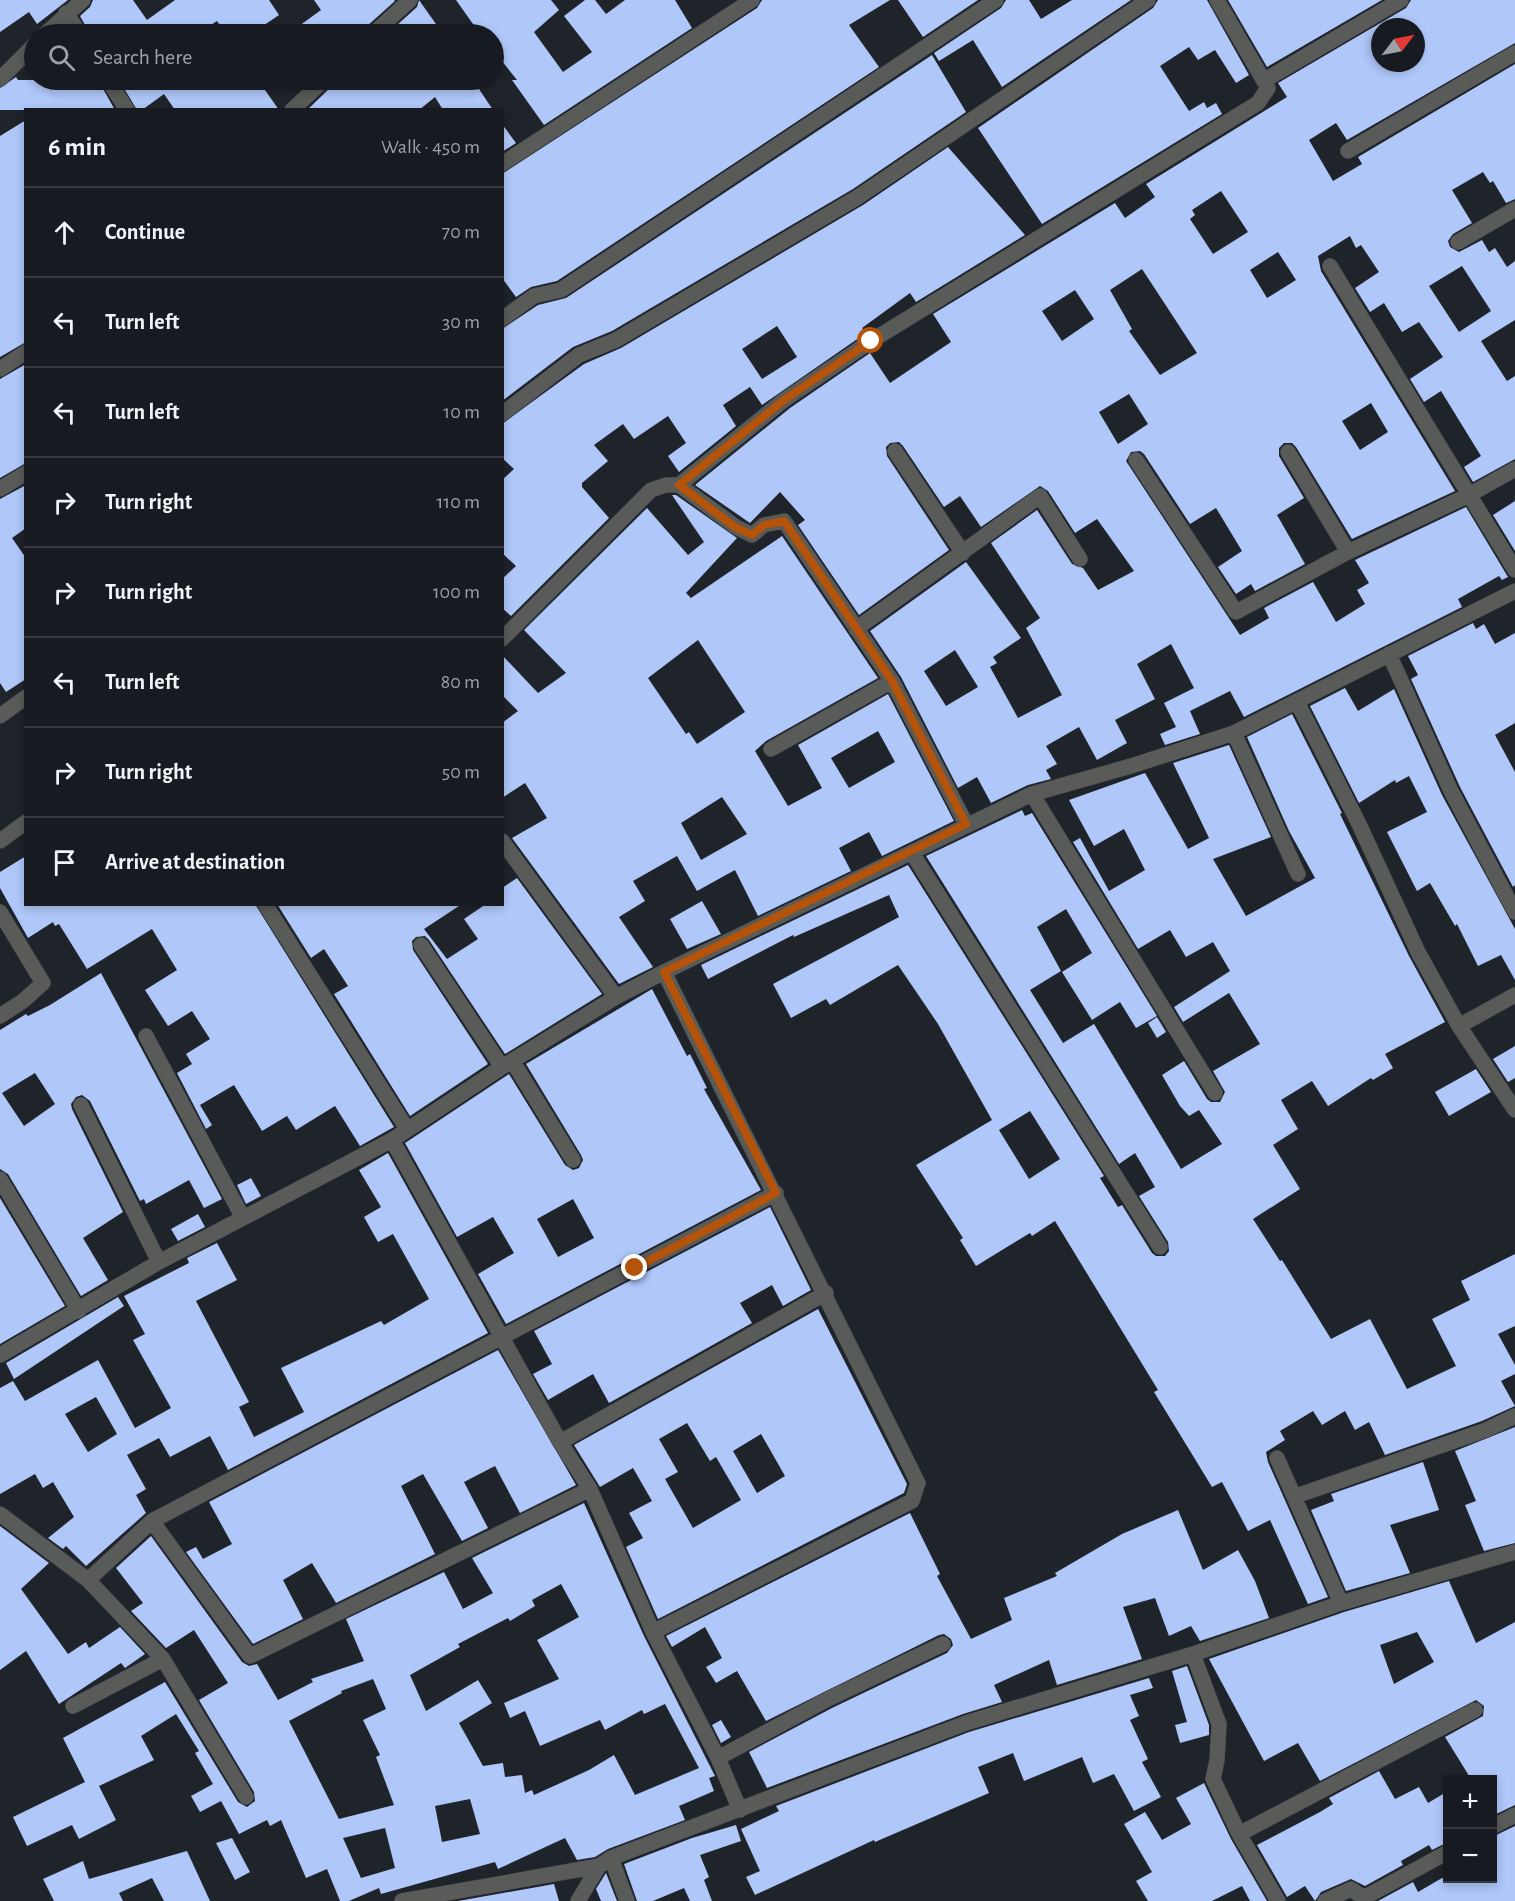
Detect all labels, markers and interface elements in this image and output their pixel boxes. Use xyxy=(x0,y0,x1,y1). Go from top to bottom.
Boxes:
north arrow xyxy=(1371,18,1425,72)
search box xyxy=(24,24,504,90)
icon: search xyxy=(45,41,78,74)
text: Search here xyxy=(93,46,192,68)
text: 6 min xyxy=(48,134,106,160)
text: Walk · 450 m xyxy=(381,137,480,157)
icon: ahead xyxy=(48,216,81,249)
text: Continue xyxy=(105,221,185,243)
text: 70 m xyxy=(442,222,480,242)
icon: left xyxy=(48,306,81,339)
text: Turn left xyxy=(105,311,179,333)
text: 30 m xyxy=(442,312,480,332)
route start xyxy=(857,327,883,353)
icon: left xyxy=(48,396,81,429)
text: Turn left xyxy=(105,401,179,423)
text: 10 m xyxy=(443,402,480,422)
icon: right xyxy=(48,486,81,519)
text: Turn right xyxy=(105,491,192,513)
text: 110 m xyxy=(436,492,480,512)
icon: right xyxy=(48,576,81,609)
text: Turn right xyxy=(105,581,192,603)
text: 100 m xyxy=(433,582,480,602)
icon: left xyxy=(48,666,81,699)
text: Turn left xyxy=(105,671,179,693)
text: 80 m xyxy=(441,672,480,692)
icon: right xyxy=(48,756,81,789)
text: Turn right xyxy=(105,761,192,783)
text: 50 m xyxy=(442,762,480,782)
icon: arrive xyxy=(48,846,81,879)
text: Arrive at destination xyxy=(105,851,285,873)
route end xyxy=(621,1254,647,1280)
map controls xyxy=(1443,1775,1497,1883)
button: + xyxy=(1443,1775,1497,1829)
button: − xyxy=(1443,1829,1497,1883)

